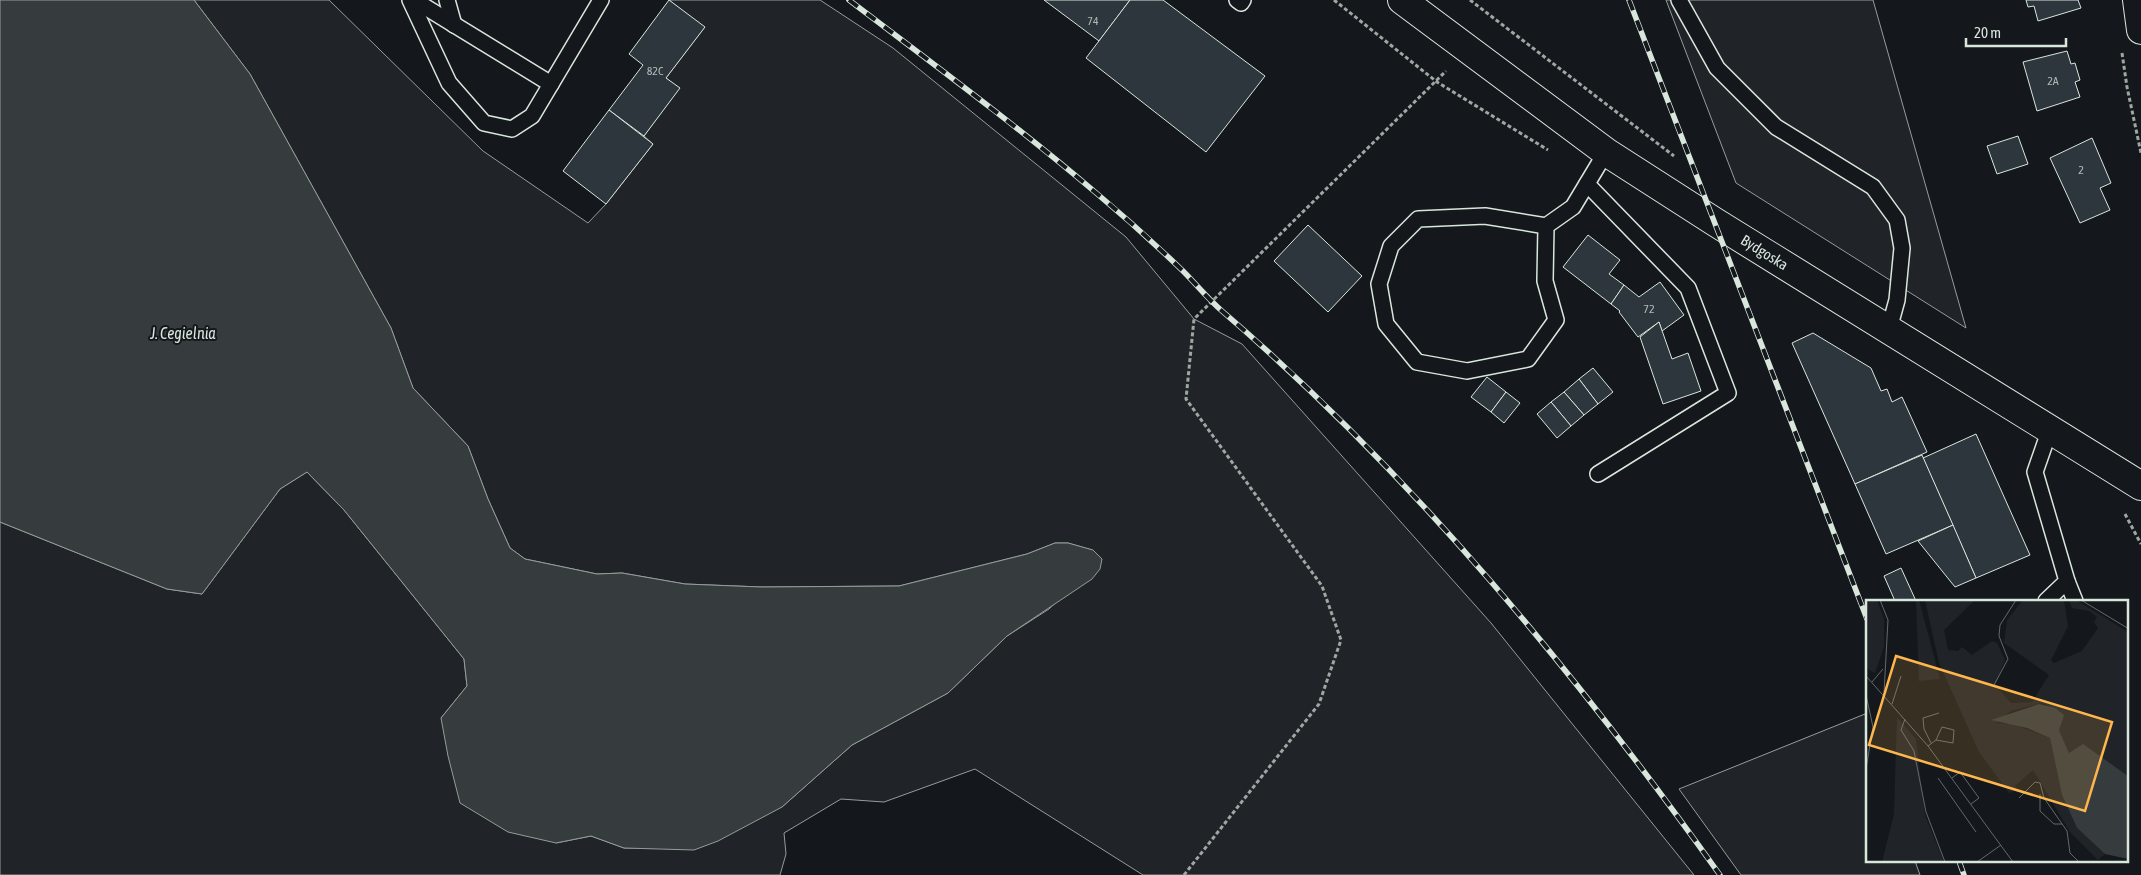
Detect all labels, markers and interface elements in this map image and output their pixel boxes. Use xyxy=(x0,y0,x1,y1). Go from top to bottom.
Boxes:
house number: 74 xyxy=(1087,14,1099,28)
scale bar xyxy=(1966,15,2066,47)
text: 20 m xyxy=(1974,24,2001,41)
house number: 82C xyxy=(647,64,664,78)
house number: 2A xyxy=(2047,74,2059,88)
house number: 2 xyxy=(2078,163,2084,177)
street label: Bydgoska xyxy=(1738,231,1791,273)
house number: 72 xyxy=(1643,302,1655,316)
water label: J. Cegielnia xyxy=(149,324,216,343)
inset map xyxy=(1866,600,2128,862)

